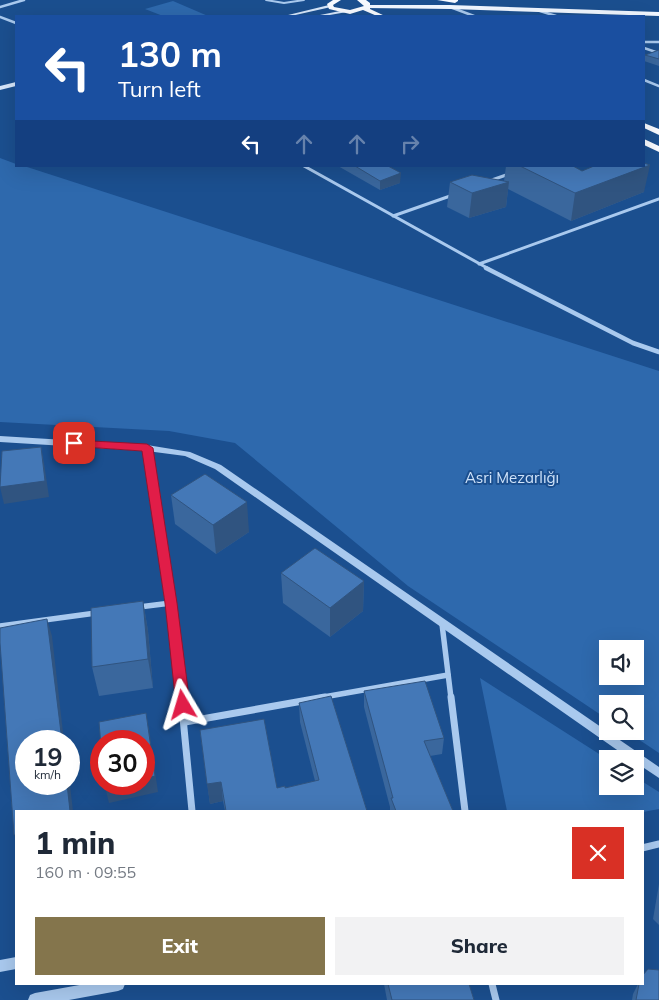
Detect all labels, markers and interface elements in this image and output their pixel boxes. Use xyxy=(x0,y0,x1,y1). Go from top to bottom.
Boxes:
text: 130 m xyxy=(118,32,222,76)
icon: left xyxy=(35,35,100,100)
text: Turn left xyxy=(118,75,201,103)
icon: left xyxy=(237,130,265,158)
icon: ahead xyxy=(290,130,318,158)
icon: ahead xyxy=(343,130,371,158)
icon: right xyxy=(396,130,424,158)
pin xyxy=(53,422,95,464)
icon: arrive xyxy=(60,429,88,457)
park label: Asri Mezarlığı xyxy=(465,468,559,487)
map controls xyxy=(599,640,644,795)
button: sound xyxy=(599,640,644,685)
position arrow xyxy=(156,678,208,730)
button: search xyxy=(599,695,644,740)
speed limit sign: 30 xyxy=(90,730,155,795)
text: 19 xyxy=(32,741,63,772)
button: layers xyxy=(599,750,644,795)
text: km/h xyxy=(34,767,61,782)
text: 1 min xyxy=(35,824,115,862)
button: close xyxy=(572,827,624,879)
text: 160 m · 09:55 xyxy=(35,862,136,882)
button: Exit xyxy=(35,917,325,975)
button: Share xyxy=(335,917,624,975)

